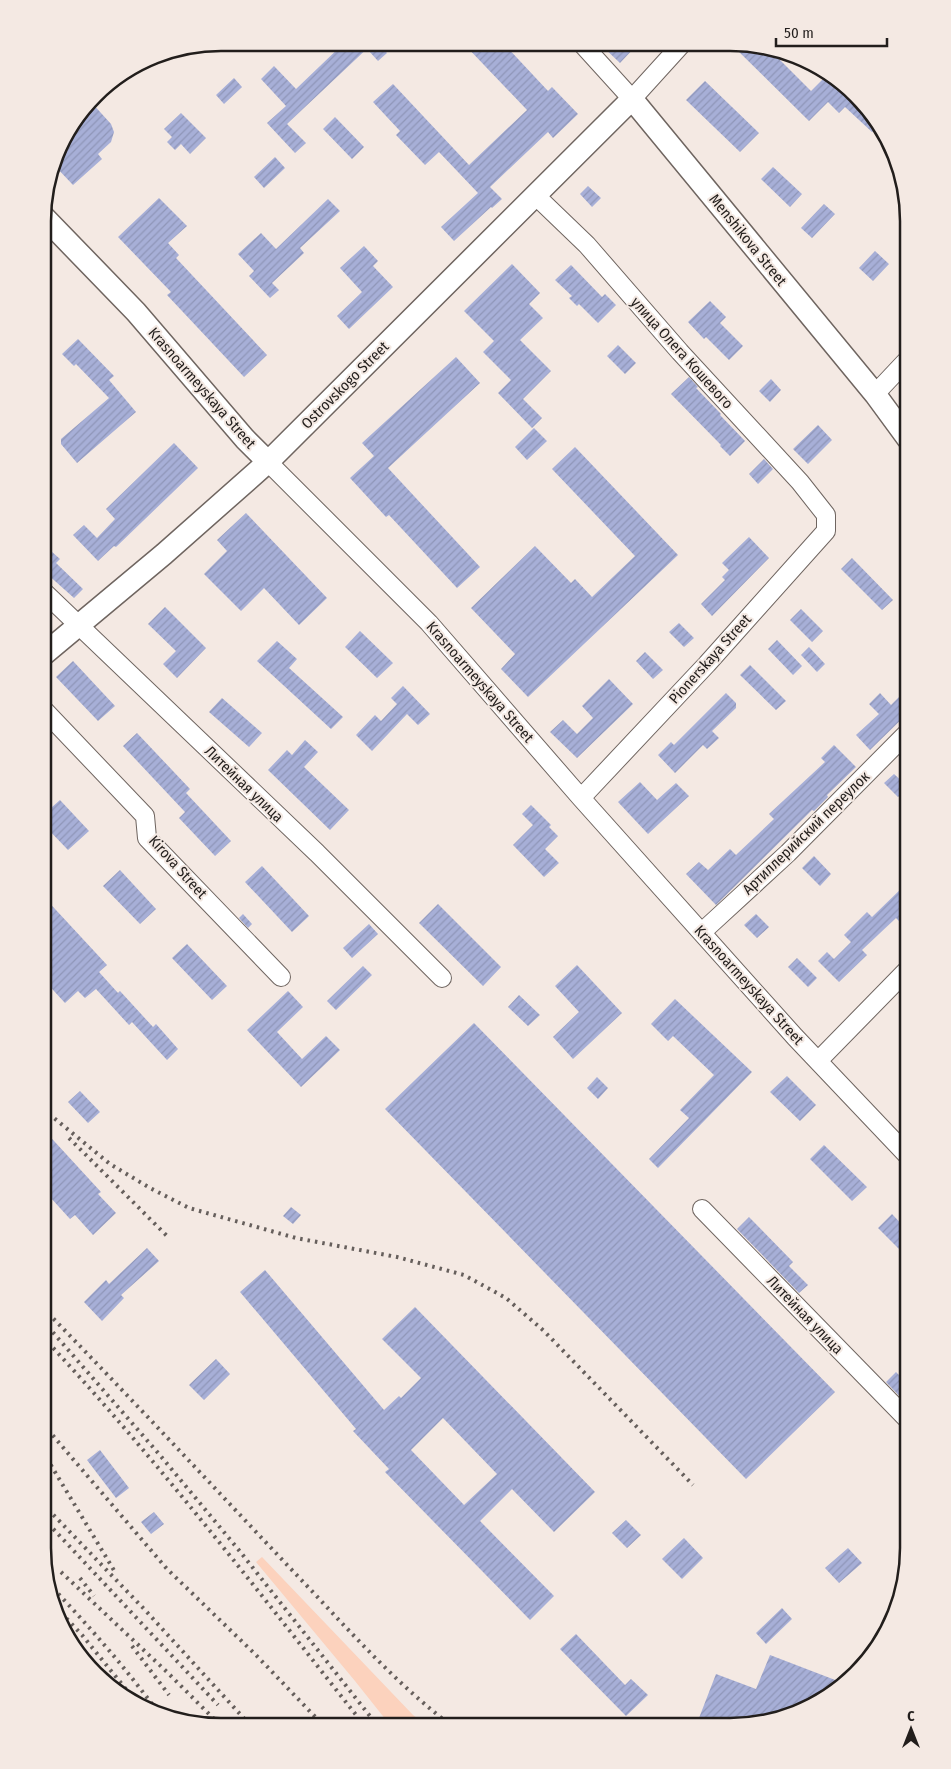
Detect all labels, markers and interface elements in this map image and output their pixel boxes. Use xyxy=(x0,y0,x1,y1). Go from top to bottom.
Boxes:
scale bar xyxy=(776,15,887,47)
text: 50 m xyxy=(784,24,814,42)
street label: Menshikova Street xyxy=(705,190,791,290)
street label: улица Олега Кошевого xyxy=(627,293,737,413)
street label: Krasnoarmeyskaya Street xyxy=(144,324,260,452)
street label: Ostrovskogo Street xyxy=(298,337,393,432)
street label: Pionerskaya Street xyxy=(665,610,755,708)
street label: Krasnoarmeyskaya Street xyxy=(422,618,538,746)
street label: Литейная улица xyxy=(201,742,287,826)
street label: Артиллерийский переулок xyxy=(739,768,873,898)
street label: Kirova Street xyxy=(145,832,211,902)
street label: Krasnoarmeyskaya Street xyxy=(691,922,807,1049)
street label: Литейная улица xyxy=(763,1272,847,1358)
north arrow xyxy=(886,1704,936,1754)
text: С xyxy=(907,1708,915,1725)

